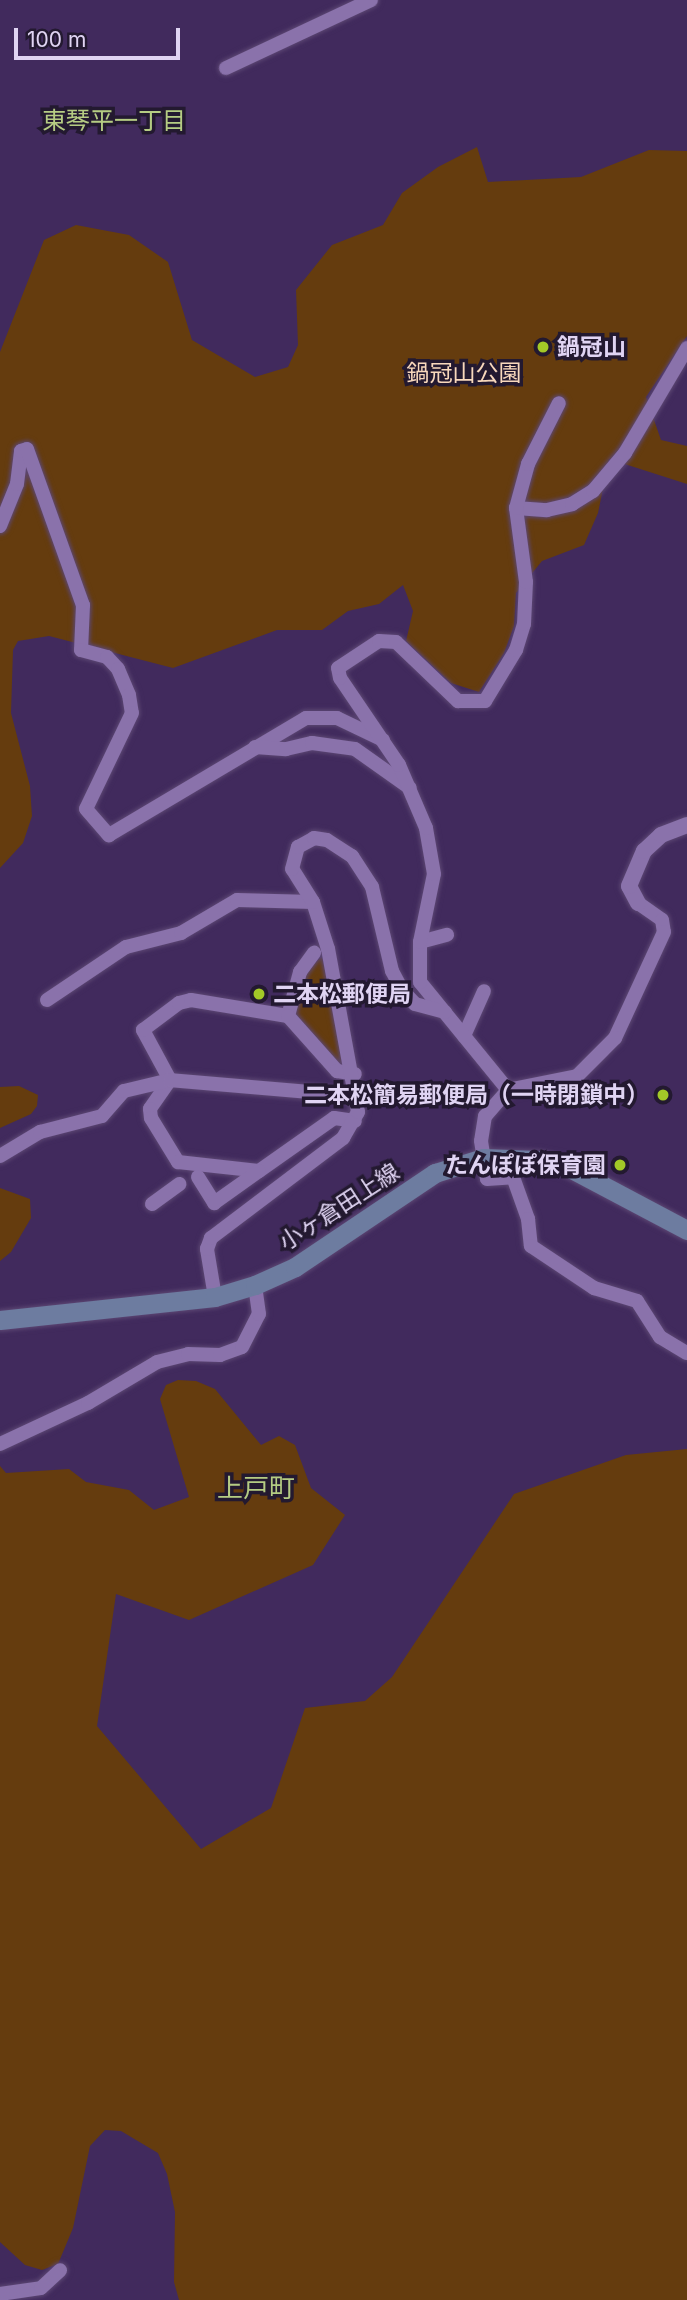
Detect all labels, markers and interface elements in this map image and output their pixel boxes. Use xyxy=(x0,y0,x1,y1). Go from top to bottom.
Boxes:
scale bar xyxy=(18,14,184,58)
text: 100 m xyxy=(27,27,86,52)
district label: 東琴平一丁目 xyxy=(42,107,186,135)
place label: 鍋冠山 xyxy=(557,333,626,361)
marker: 鍋冠山 xyxy=(535,339,551,355)
park label: 鍋冠山公園 xyxy=(407,359,521,387)
place label: 二本松郵便局 xyxy=(273,980,411,1008)
marker: 二本松郵便局 xyxy=(251,986,267,1002)
place label: 二本松簡易郵便局（一時閉鎖中） xyxy=(304,1081,649,1109)
marker: 二本松簡易郵便局（一時閉鎖中） xyxy=(655,1087,671,1103)
place label: たんぽぽ保育園 xyxy=(445,1151,606,1179)
marker: たんぽぽ保育園 xyxy=(612,1157,628,1173)
street label: 小ヶ倉田上線 xyxy=(274,1158,404,1256)
district label: 上戸町 xyxy=(217,1472,295,1504)

